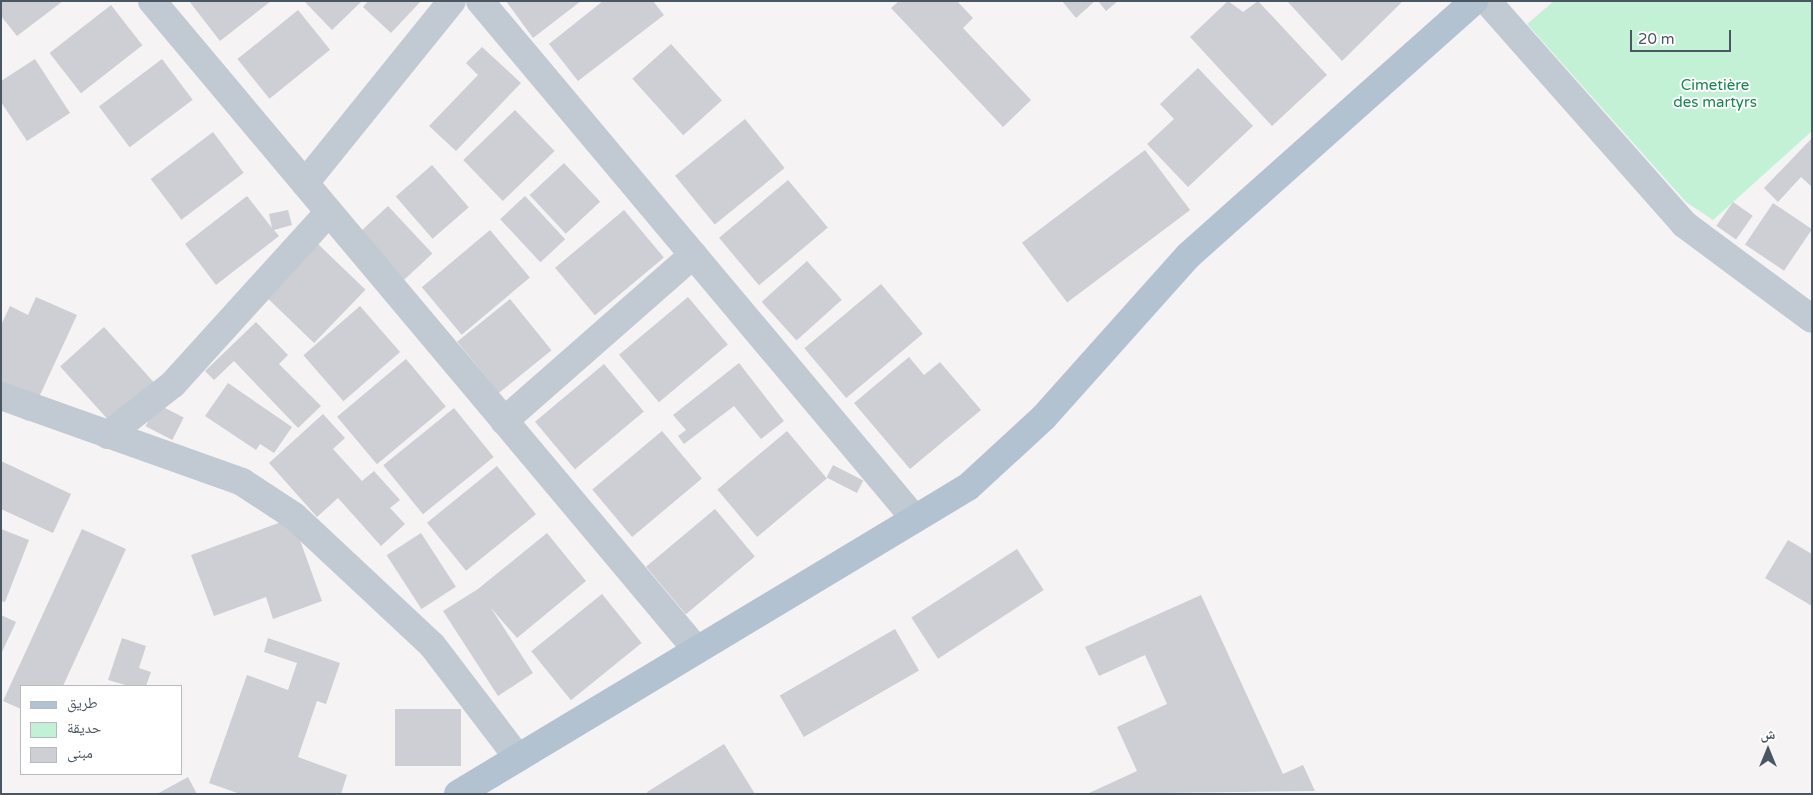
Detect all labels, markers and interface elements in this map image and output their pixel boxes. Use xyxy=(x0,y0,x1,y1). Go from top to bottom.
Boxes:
scale bar xyxy=(1633,20,1734,52)
text: 20 m xyxy=(1638,30,1675,48)
park label: Cimetière des martyrs xyxy=(1673,76,1757,111)
legend xyxy=(20,685,182,775)
text: طريق xyxy=(67,694,98,712)
text: حديقة xyxy=(67,719,101,737)
north arrow xyxy=(1743,725,1793,775)
text: ش xyxy=(1761,726,1775,743)
text: مبنى xyxy=(67,744,93,762)

